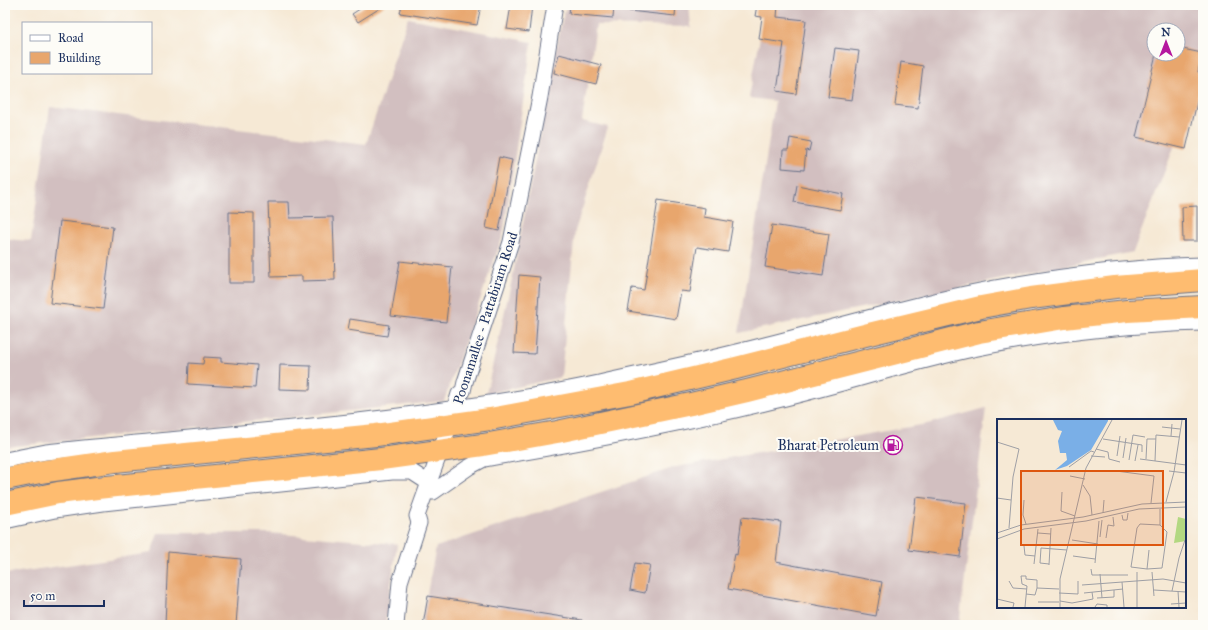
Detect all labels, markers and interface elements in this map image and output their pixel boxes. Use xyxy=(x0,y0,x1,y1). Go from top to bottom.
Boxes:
legend xyxy=(22,22,152,74)
north arrow xyxy=(1146,22,1186,62)
text: N xyxy=(1161,26,1171,39)
text: Road xyxy=(58,31,84,45)
text: Building xyxy=(58,51,101,66)
street label: Poonamallee - Pattabiram Road xyxy=(450,230,521,406)
inset map xyxy=(997,419,1186,608)
fuel station icon: Bharat Petroleum xyxy=(882,434,904,456)
place label: Bharat Petroleum xyxy=(777,437,879,454)
scale bar xyxy=(24,582,104,608)
text: 50 m xyxy=(30,589,55,603)

